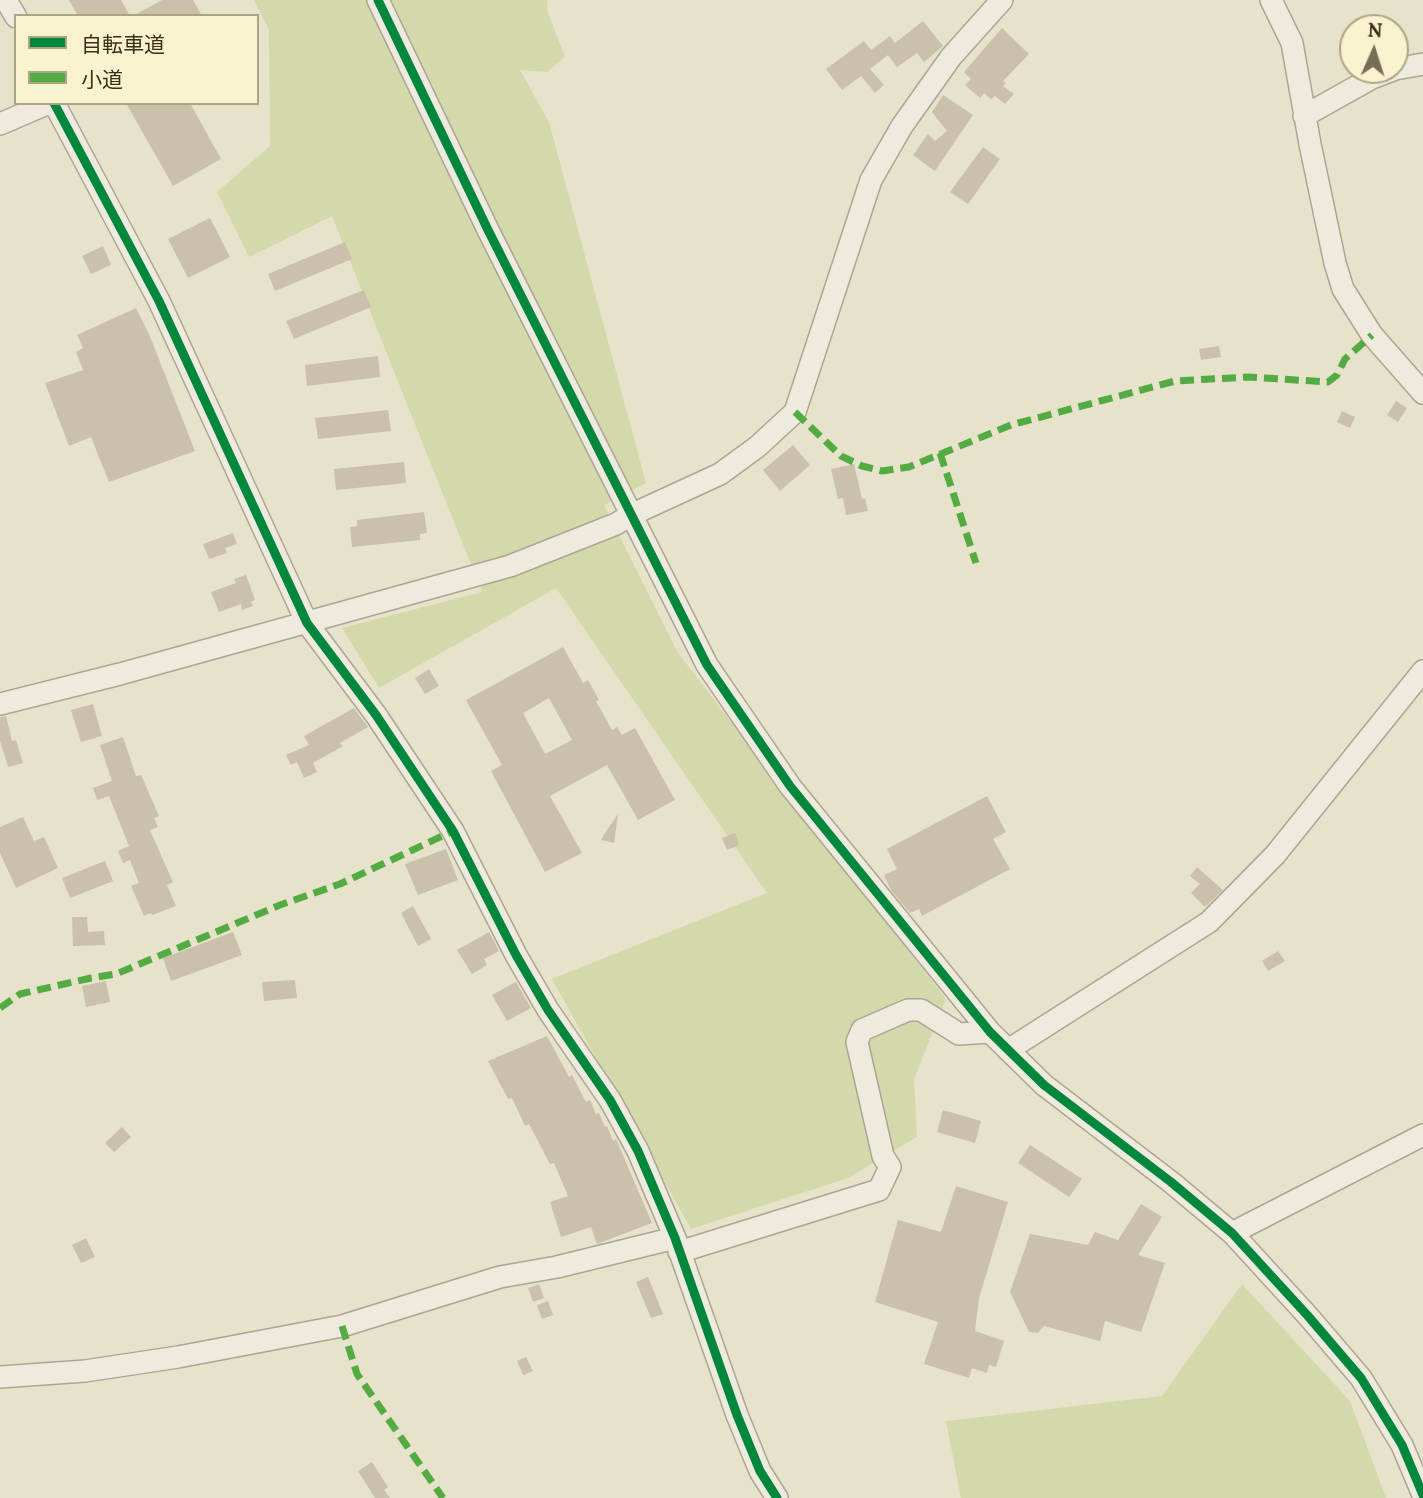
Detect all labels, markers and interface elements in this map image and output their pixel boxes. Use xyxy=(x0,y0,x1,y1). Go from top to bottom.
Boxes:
legend xyxy=(14,14,259,105)
north arrow xyxy=(1339,14,1409,84)
text: N xyxy=(1367,18,1383,42)
text: 自転車道 xyxy=(81,31,165,58)
text: 小道 xyxy=(81,66,123,93)

